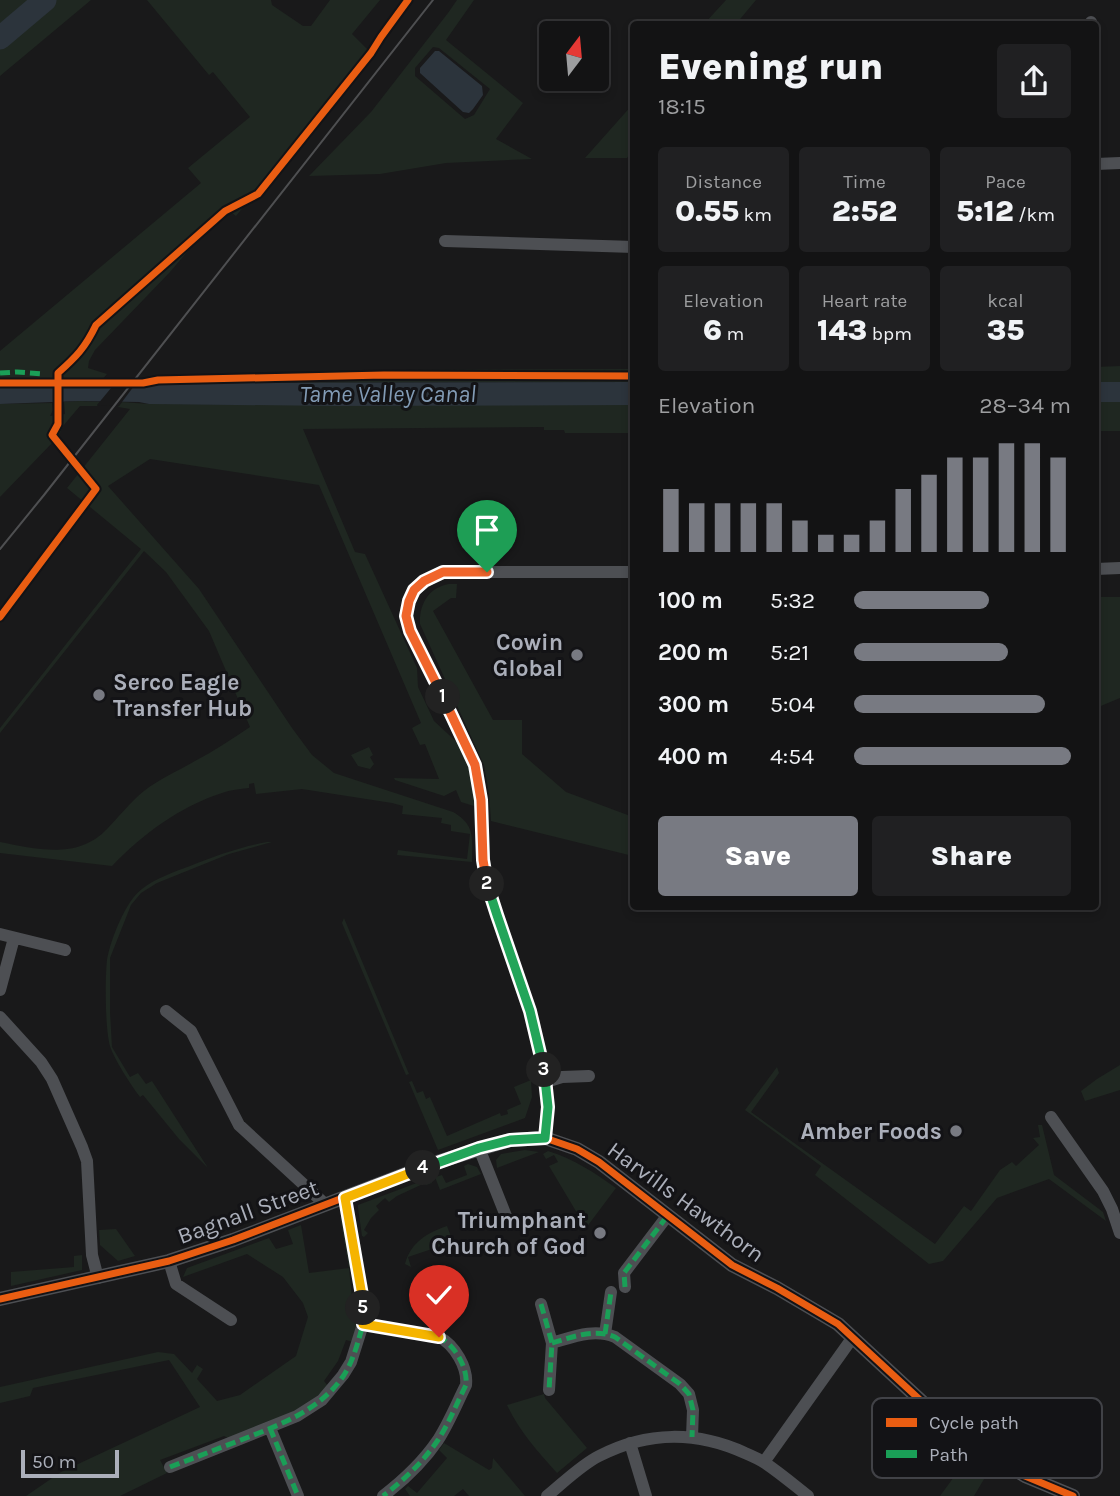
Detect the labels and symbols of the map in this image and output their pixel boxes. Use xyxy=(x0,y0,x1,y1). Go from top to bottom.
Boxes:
north arrow xyxy=(539,21,609,91)
water label: Tame Valley Canal xyxy=(300,380,476,408)
pin xyxy=(457,500,517,572)
place label: Cowin Global xyxy=(493,629,563,682)
marker: Cowin Global xyxy=(569,647,585,663)
place label: Serco Eagle Transfer Hub xyxy=(113,669,252,722)
pin: 1 xyxy=(426,680,460,714)
marker: Serco Eagle Transfer Hub xyxy=(91,687,107,703)
pin: 2 xyxy=(470,866,504,902)
pin: 3 xyxy=(526,1052,562,1088)
place label: Amber Foods xyxy=(801,1118,942,1145)
marker: Amber Foods xyxy=(948,1123,964,1139)
street label: Harvills Hawthorn xyxy=(602,1136,770,1268)
pin: 4 xyxy=(406,1150,440,1186)
street label: Bagnall Street xyxy=(174,1174,322,1250)
place label: Triumphant Church of God xyxy=(431,1207,586,1260)
marker: Triumphant Church of God xyxy=(592,1225,608,1241)
pin xyxy=(409,1265,469,1337)
pin: 5 xyxy=(346,1290,380,1326)
legend xyxy=(872,1398,1102,1478)
text: Cycle path xyxy=(929,1412,1019,1434)
text: Path xyxy=(929,1444,969,1466)
scale bar xyxy=(21,1447,119,1479)

